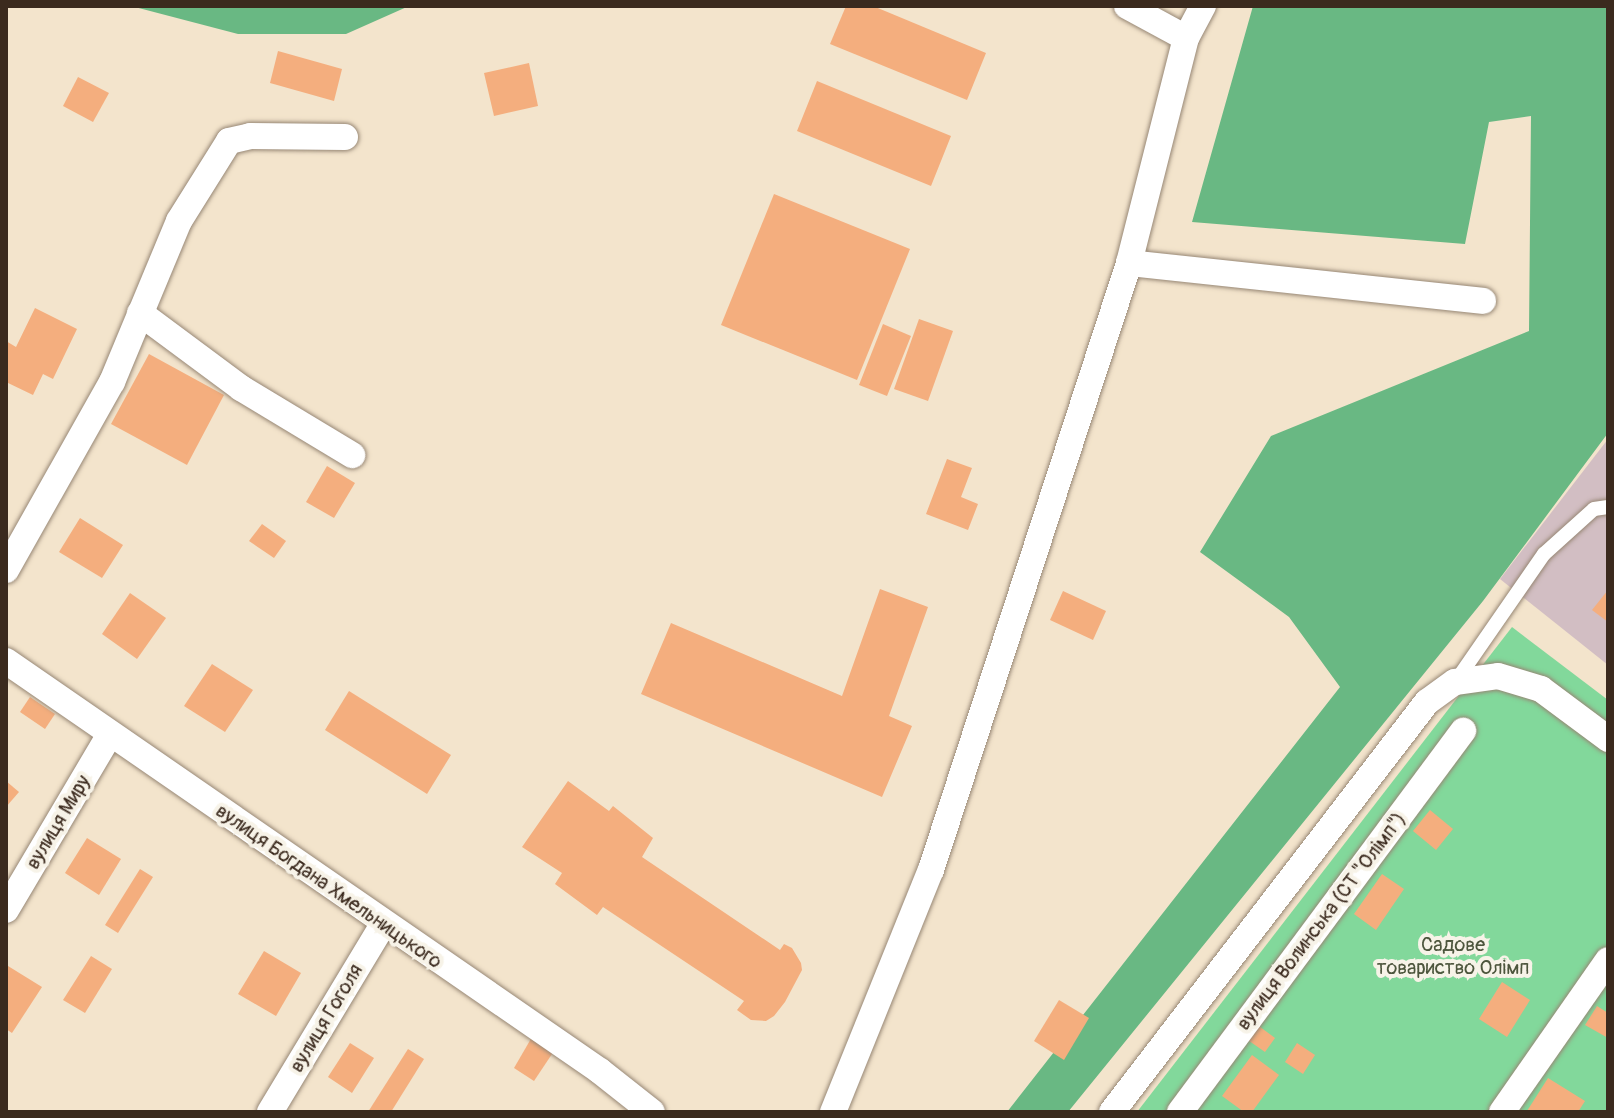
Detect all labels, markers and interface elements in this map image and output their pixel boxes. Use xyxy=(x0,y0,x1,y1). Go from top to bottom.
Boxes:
street label: вулиця Миру xyxy=(21,771,95,873)
street label: вулиця Богдана Хмельницького xyxy=(211,799,447,973)
street label: вулиця Волинська (СТ "Олімп") xyxy=(1231,807,1411,1035)
park label: Садове товариство Олімп xyxy=(1376,932,1530,979)
street label: вулиця Гоголя xyxy=(284,960,368,1076)

